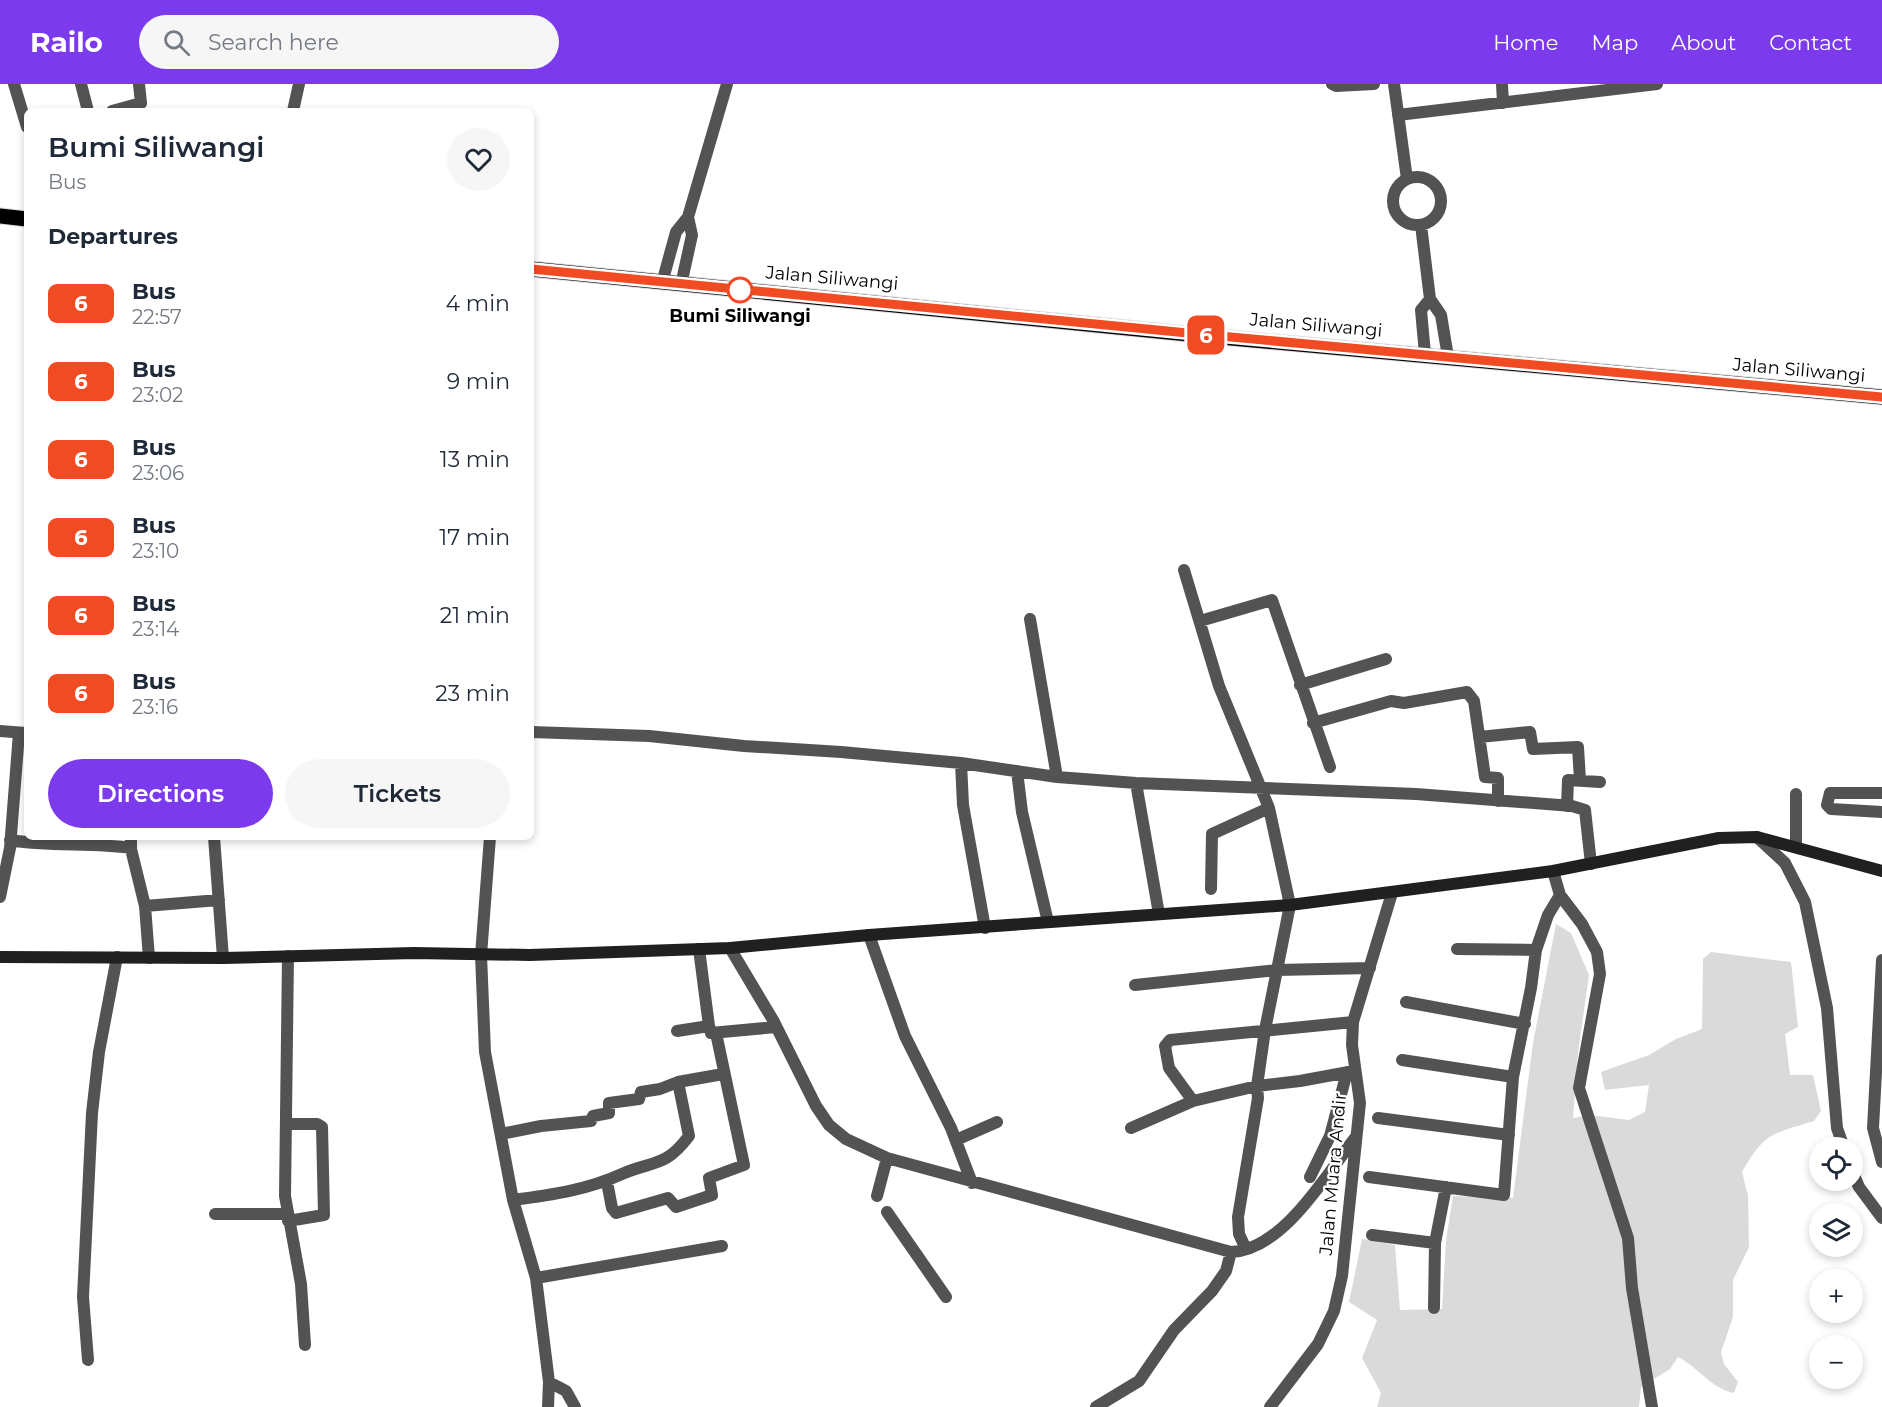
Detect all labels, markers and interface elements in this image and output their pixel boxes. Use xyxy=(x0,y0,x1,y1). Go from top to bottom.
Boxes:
search box xyxy=(139,15,559,69)
text: Railo xyxy=(30,25,103,59)
icon: search xyxy=(160,26,193,59)
text: Search here xyxy=(208,29,339,56)
text: Home xyxy=(1493,30,1558,55)
text: Map xyxy=(1591,30,1638,55)
text: About xyxy=(1671,30,1736,55)
text: Contact xyxy=(1769,30,1852,55)
button: heart xyxy=(447,128,510,191)
text: Bumi Siliwangi xyxy=(48,130,264,164)
text: Bus xyxy=(48,170,86,194)
text: Departures xyxy=(48,223,178,250)
street label: Jalan Siliwangi xyxy=(764,261,899,295)
marker: Bumi Siliwangi xyxy=(727,277,753,303)
text: Bus xyxy=(132,278,176,305)
text: 4 min xyxy=(446,290,510,317)
text: 6 xyxy=(74,291,88,316)
text: 22:57 xyxy=(132,305,182,329)
place label: Bumi Siliwangi xyxy=(669,305,811,327)
street label: Jalan Siliwangi xyxy=(1248,308,1383,342)
line badge: 6 xyxy=(1186,316,1226,354)
text: 6 xyxy=(1199,323,1213,348)
street label: Jalan Siliwangi xyxy=(1731,353,1866,387)
text: Bus xyxy=(132,356,176,383)
text: 9 min xyxy=(447,368,510,395)
text: 6 xyxy=(74,369,88,394)
text: 23:02 xyxy=(132,383,183,407)
text: Bus xyxy=(132,434,176,461)
text: 13 min xyxy=(440,446,510,473)
text: 6 xyxy=(74,447,88,472)
text: 23:06 xyxy=(132,461,184,485)
text: Bus xyxy=(132,512,176,539)
text: 17 min xyxy=(439,524,510,551)
text: 6 xyxy=(74,525,88,550)
text: 23:10 xyxy=(132,539,179,563)
text: Bus xyxy=(132,590,176,617)
text: 21 min xyxy=(440,602,510,629)
text: 6 xyxy=(74,603,88,628)
text: 23:14 xyxy=(132,617,179,641)
text: Bus xyxy=(132,668,176,695)
text: 23 min xyxy=(435,680,510,707)
text: 6 xyxy=(74,681,88,706)
text: 23:16 xyxy=(132,695,178,719)
button: Directions xyxy=(48,759,273,828)
button: Tickets xyxy=(285,759,510,828)
street label: Jalan Muara Andir xyxy=(1315,1092,1351,1257)
map controls xyxy=(1809,1137,1863,1389)
button: locate xyxy=(1809,1137,1863,1191)
button: layers xyxy=(1809,1203,1863,1257)
button: + xyxy=(1809,1269,1863,1323)
button: − xyxy=(1809,1335,1863,1389)

